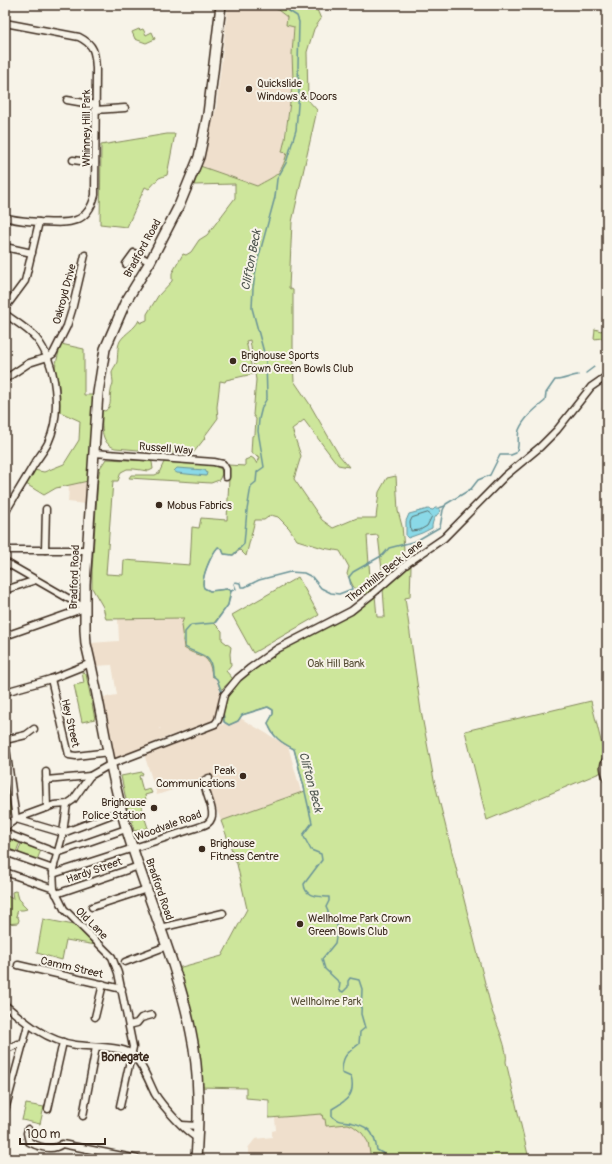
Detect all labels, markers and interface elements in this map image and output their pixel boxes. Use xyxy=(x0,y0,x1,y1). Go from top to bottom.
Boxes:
place label: Quickslide Windows & Doors xyxy=(257,77,337,103)
marker: Quickslide Windows & Doors xyxy=(244,84,254,94)
street label: Whinney Hill Park xyxy=(80,89,93,167)
street label: Bradford Road xyxy=(121,217,164,280)
water label: Clifton Beck xyxy=(238,227,265,292)
street label: Oakroyd Drive xyxy=(50,262,79,326)
place label: Brighouse Sports Crown Green Bowls Club xyxy=(241,349,353,375)
marker: Brighouse Sports Crown Green Bowls Club xyxy=(228,356,238,366)
street label: Russell Way xyxy=(138,440,194,457)
place label: Mobus Fabrics xyxy=(167,499,232,512)
marker: Mobus Fabrics xyxy=(154,500,164,510)
street label: Thornhills Beck Lane xyxy=(343,537,426,605)
street label: Bradford Road xyxy=(67,544,82,610)
park label: Oak Hill Bank xyxy=(307,657,365,670)
street label: Hey Street xyxy=(59,698,82,749)
water label: Clifton Beck xyxy=(295,750,326,815)
place label: Peak Communications xyxy=(156,764,235,790)
marker: Peak Communications xyxy=(238,771,248,781)
place label: Brighouse Police Station xyxy=(82,796,147,822)
marker: Brighouse Police Station xyxy=(149,803,159,813)
street label: Woodvale Road xyxy=(133,807,203,844)
place label: Brighouse Fitness Centre xyxy=(210,837,279,863)
marker: Brighouse Fitness Centre xyxy=(197,844,207,854)
street label: Hardy Street xyxy=(65,855,124,886)
street label: Bradford Road xyxy=(143,856,176,922)
street label: Old Lane xyxy=(73,905,111,943)
place label: Wellholme Park Crown Green Bowls Club xyxy=(308,912,411,938)
marker: Wellholme Park Crown Green Bowls Club xyxy=(295,919,305,929)
street label: Camm Street xyxy=(39,954,105,981)
park label: Wellholme Park xyxy=(291,995,362,1008)
district label: Bonegate xyxy=(101,1050,150,1065)
scale bar xyxy=(20,1120,105,1146)
text: 100 m xyxy=(26,1127,61,1142)

